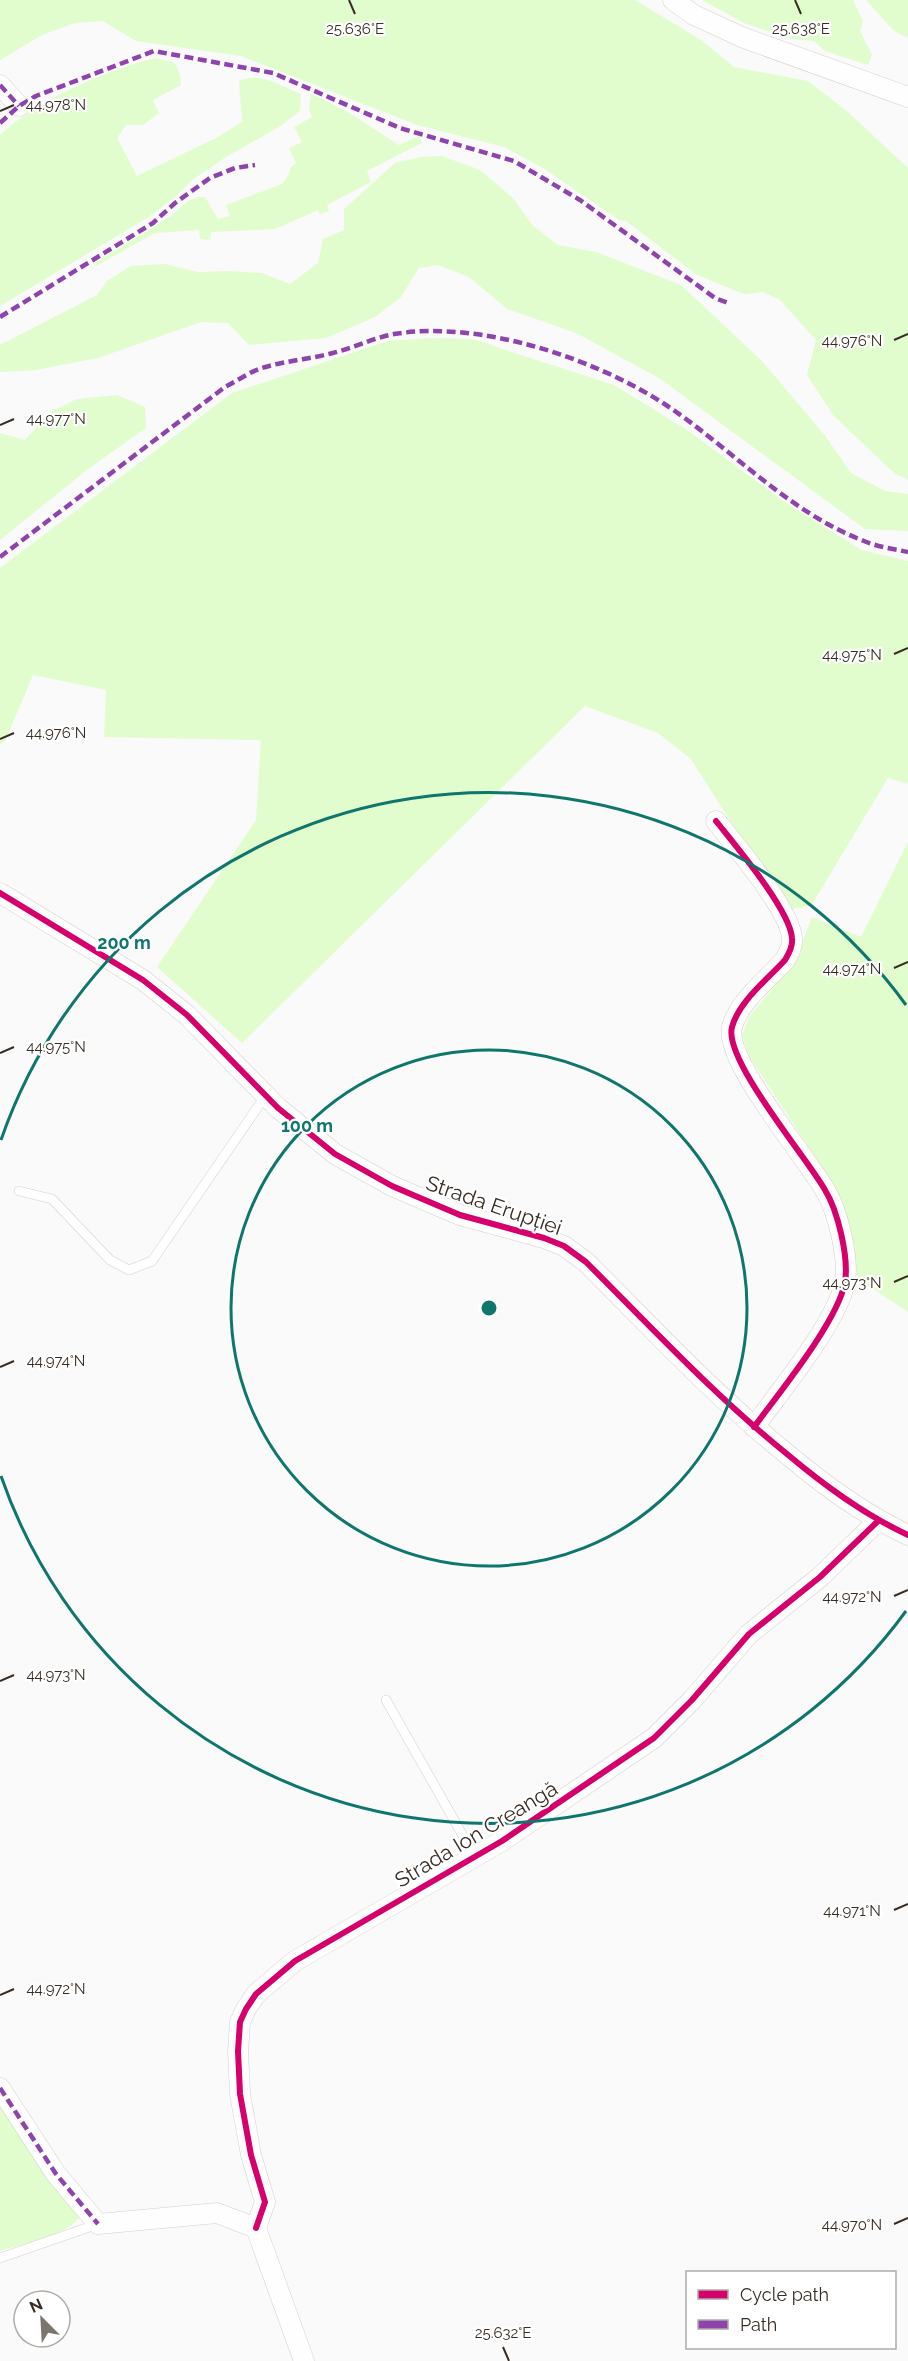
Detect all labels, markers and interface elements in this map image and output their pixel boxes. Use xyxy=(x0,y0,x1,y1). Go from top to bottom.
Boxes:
text: 25.636°E xyxy=(326,20,384,38)
text: 25.638°E xyxy=(772,20,830,38)
text: 44.978°N xyxy=(26,96,86,114)
text: 44.976°N xyxy=(822,332,882,350)
text: 44.977°N xyxy=(26,410,86,428)
text: 44.975°N xyxy=(822,646,882,664)
text: 44.976°N xyxy=(26,724,86,742)
text: 200 m xyxy=(97,932,151,953)
text: 44.974°N xyxy=(823,960,881,978)
text: 44.975°N xyxy=(26,1038,86,1056)
text: 100 m xyxy=(281,1115,333,1136)
street label: Strada Erupției xyxy=(423,1170,565,1240)
text: 44.973°N xyxy=(822,1274,882,1292)
centre of rings xyxy=(479,1298,499,1318)
text: 44.974°N xyxy=(27,1352,85,1370)
text: 44.972°N xyxy=(822,1588,882,1606)
text: 44.973°N xyxy=(26,1666,86,1684)
street label: Strada Ion Creangă xyxy=(390,1776,562,1892)
text: 44.971°N xyxy=(823,1902,881,1920)
text: 44.972°N xyxy=(26,1980,86,1998)
text: 44.970°N xyxy=(822,2216,882,2234)
legend xyxy=(686,2271,896,2349)
text: Cycle path xyxy=(740,2284,829,2305)
north arrow xyxy=(12,2289,72,2349)
text: N xyxy=(27,2295,46,2317)
text: Path xyxy=(740,2314,777,2335)
text: 25.632°E xyxy=(475,2324,531,2342)

